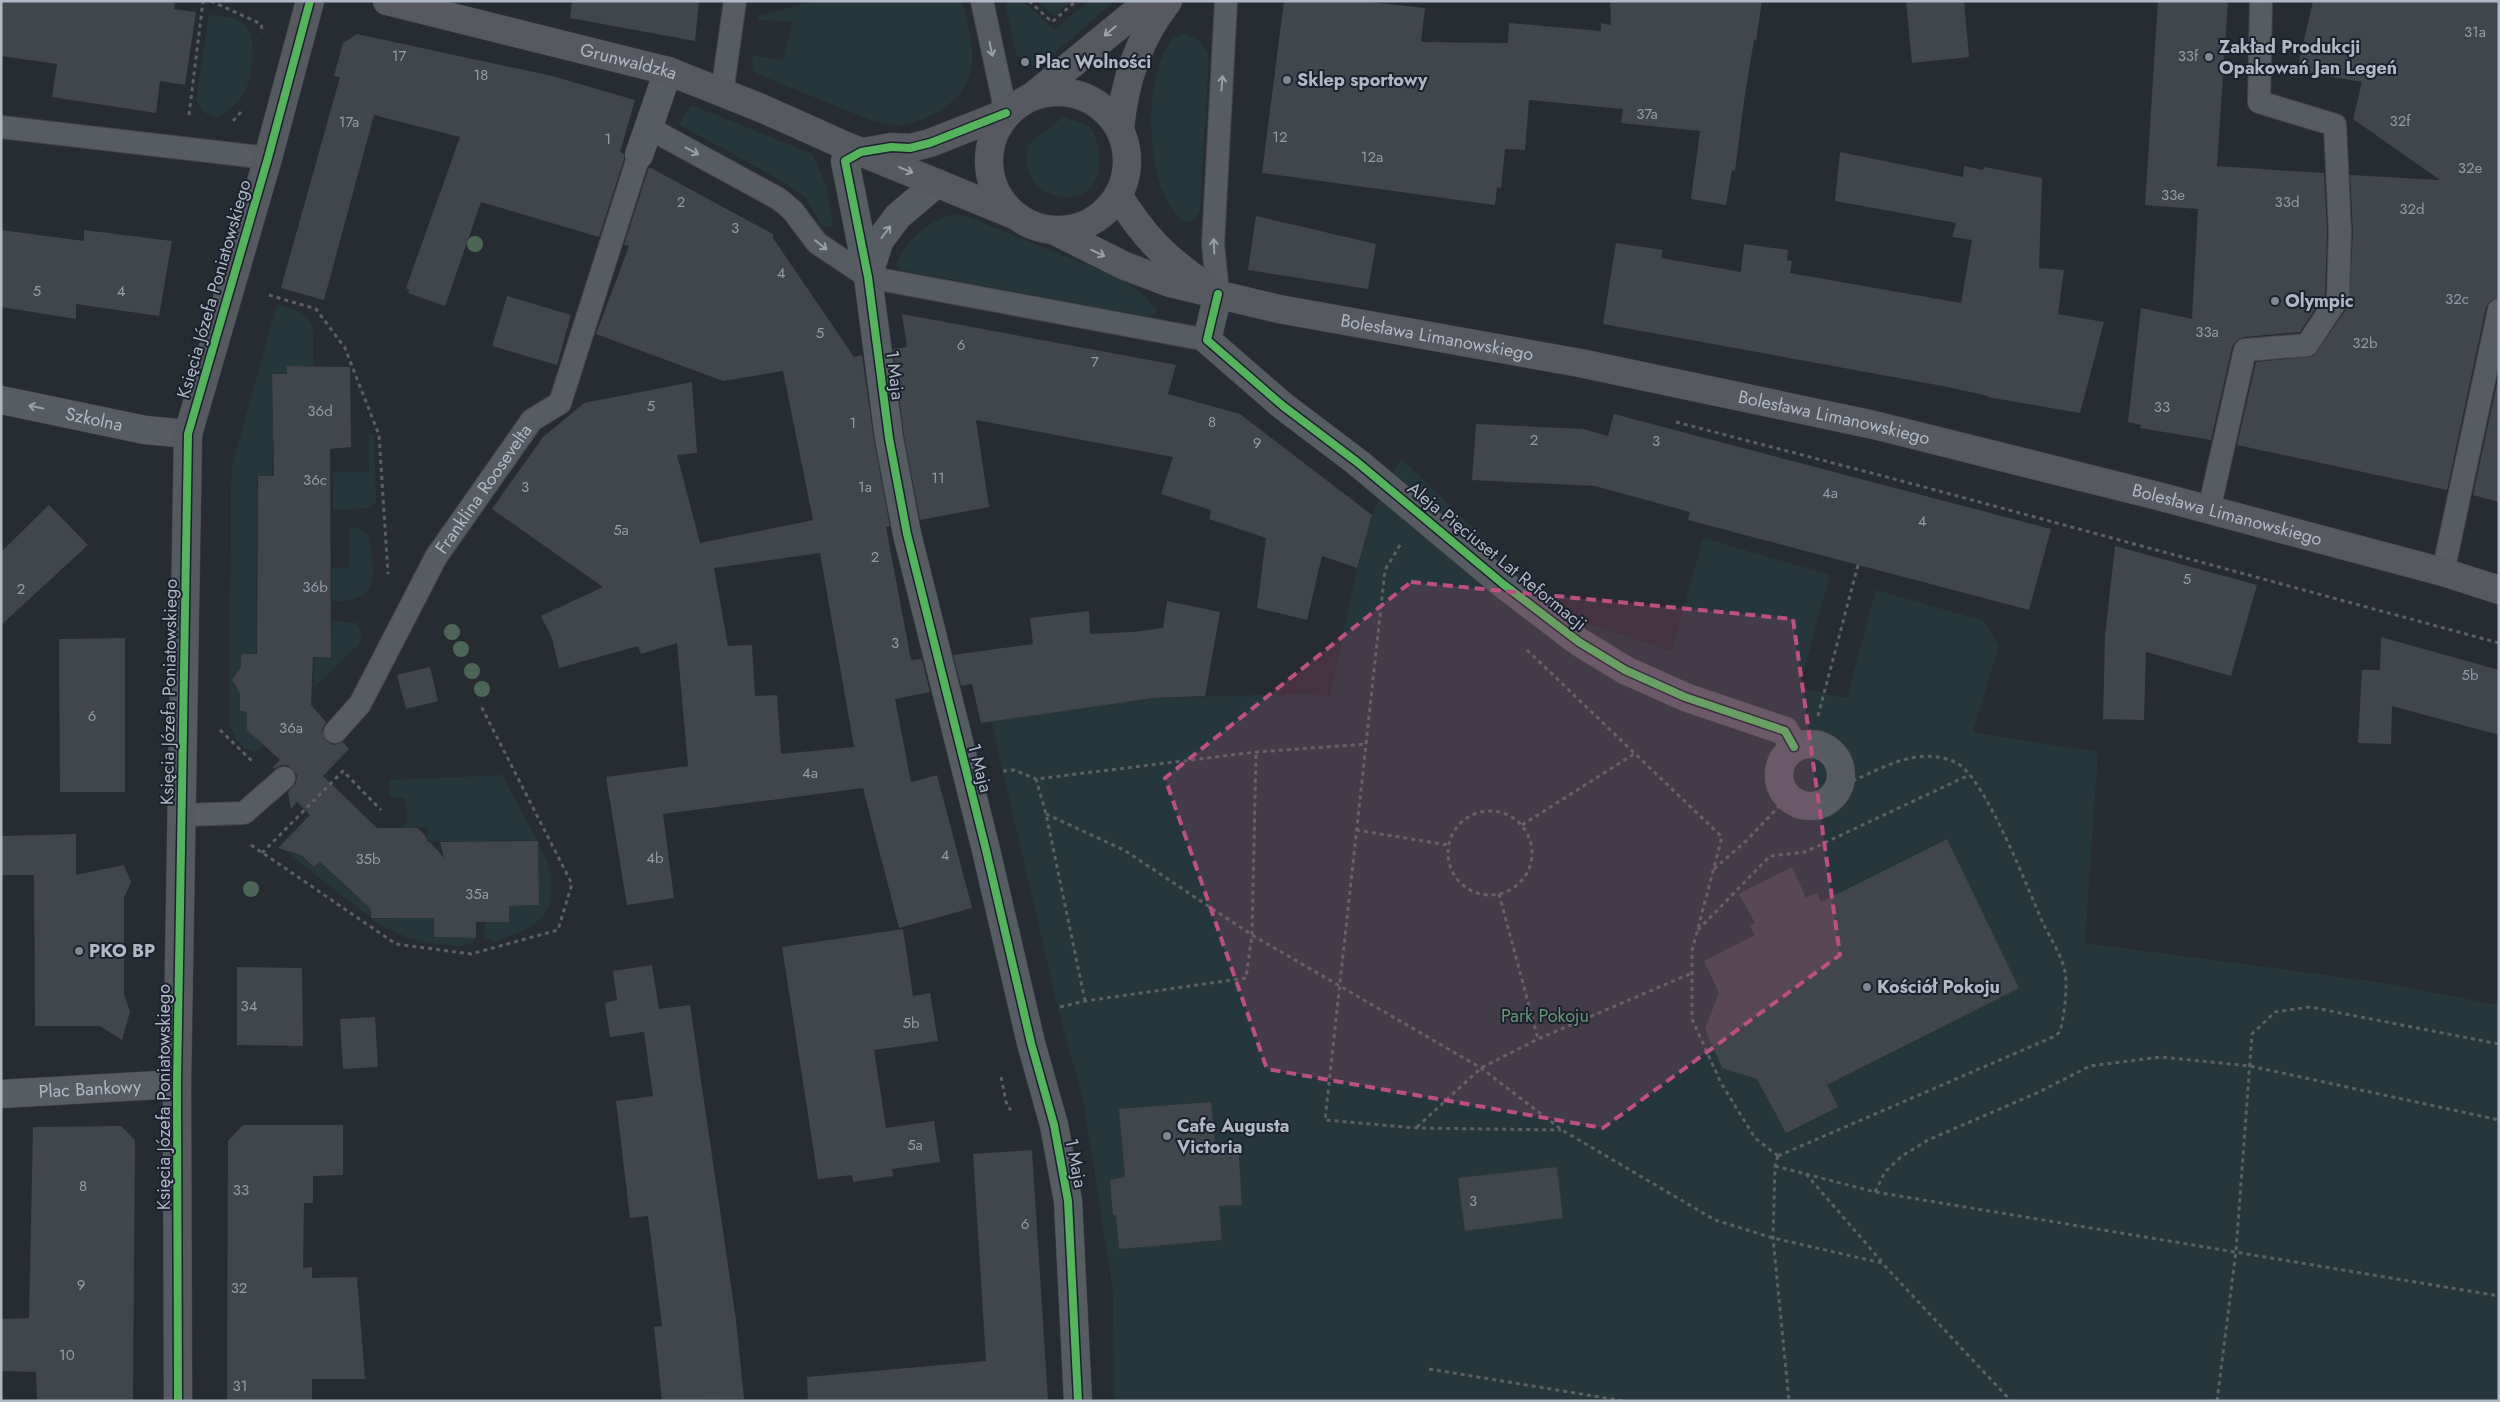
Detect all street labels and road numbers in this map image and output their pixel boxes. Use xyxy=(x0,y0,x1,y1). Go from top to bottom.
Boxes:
street label: Grunwaldzka xyxy=(577,37,681,86)
street label: Księcia Józefa Poniatowskiego xyxy=(170,176,258,401)
street label: Bolesława Limanowskiego xyxy=(1338,307,1536,367)
street label: 1 Maja xyxy=(879,349,911,401)
street label: Bolesława Limanowskiego xyxy=(1736,384,1933,452)
street label: Szkolna xyxy=(63,401,125,438)
street label: Franklina Roosevelta xyxy=(429,419,538,559)
street label: Aleja Pięciuset Lat Reformacji xyxy=(1402,475,1592,637)
street label: Bolesława Limanowskiego xyxy=(2129,477,2325,552)
street label: Księcia Józefa Poniatowskiego xyxy=(154,578,184,805)
street label: 1 Maja xyxy=(961,741,999,795)
street label: Księcia Józefa Poniatowskiego xyxy=(151,984,177,1210)
street label: Plac Bankowy xyxy=(38,1073,142,1105)
street label: 1 Maja xyxy=(1058,1136,1094,1190)

